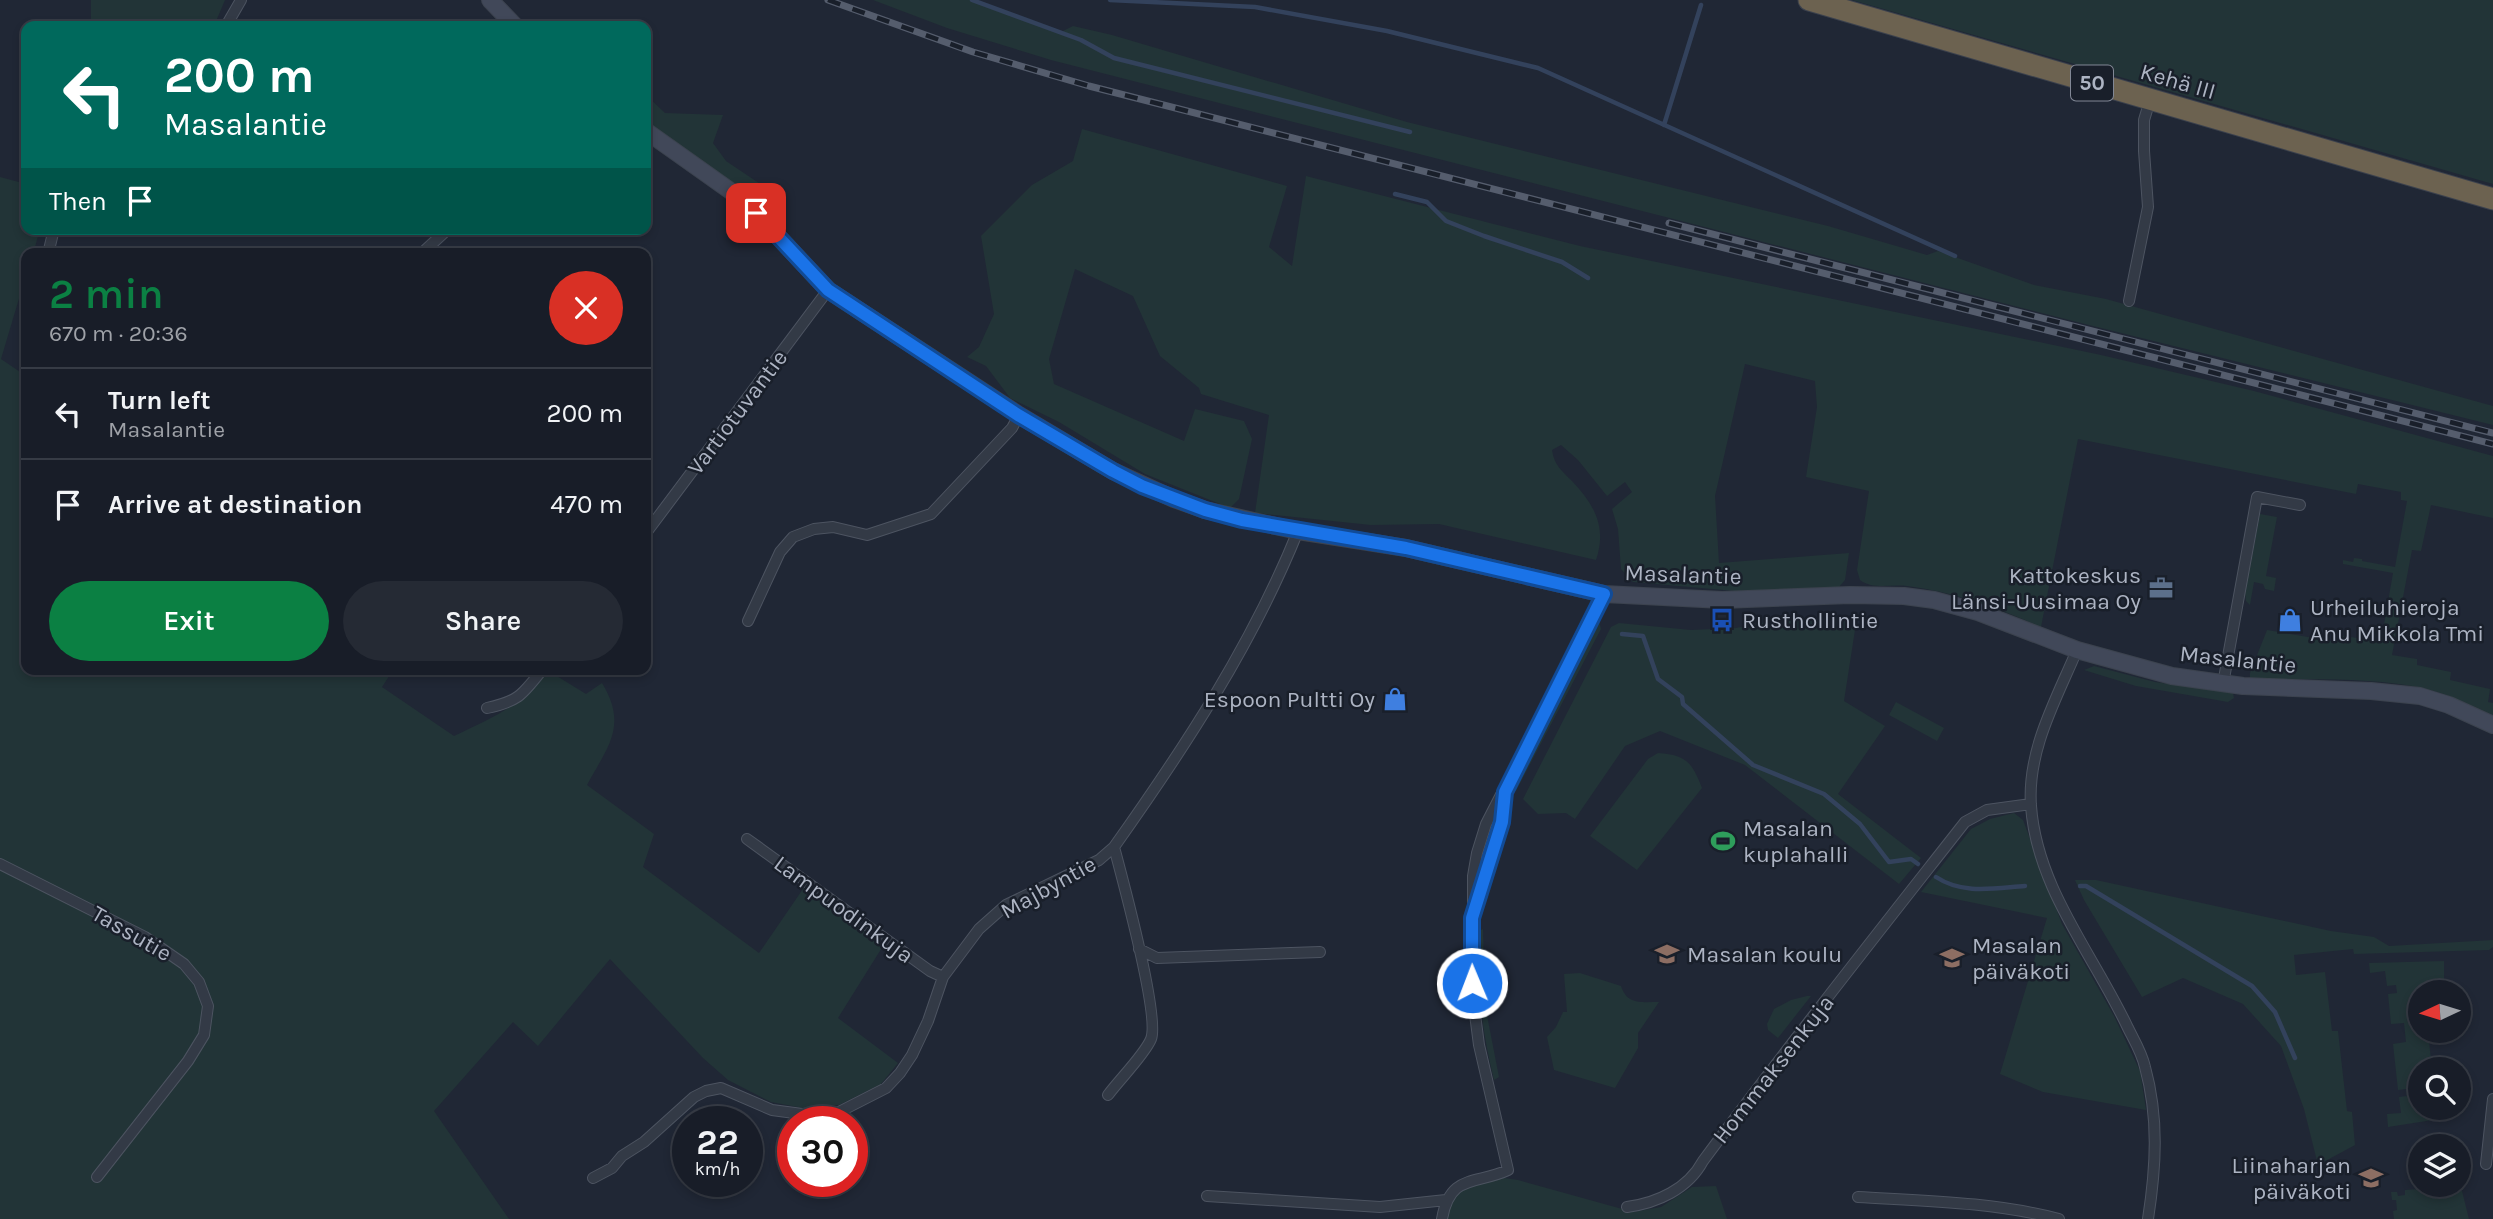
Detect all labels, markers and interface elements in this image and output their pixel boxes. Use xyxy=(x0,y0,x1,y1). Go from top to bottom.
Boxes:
text: 200 m xyxy=(164,47,315,104)
icon: left xyxy=(49,49,140,140)
street label: Kehä III xyxy=(2137,58,2219,105)
road number: 50 xyxy=(2071,66,2113,100)
text: Masalantie xyxy=(164,106,327,143)
icon: arrive xyxy=(121,182,159,220)
pin xyxy=(726,183,786,243)
text: Then xyxy=(49,186,107,217)
icon: arrive xyxy=(737,194,775,232)
text: 2 min xyxy=(49,269,164,319)
button: close xyxy=(549,271,623,345)
text: 670 m · 20:36 xyxy=(49,320,188,347)
street label: Vartiotuvantie xyxy=(682,345,793,480)
text: Turn left xyxy=(108,385,210,416)
icon: left xyxy=(49,395,87,433)
text: 200 m xyxy=(547,398,623,429)
text: Masalantie xyxy=(108,416,225,443)
icon: arrive xyxy=(49,486,87,524)
text: Arrive at destination xyxy=(108,489,362,520)
text: 470 m xyxy=(550,489,623,520)
street label: Masalantie xyxy=(1624,559,1742,590)
place label: Kattokeskus Länsi-Uusimaa Oy xyxy=(1951,562,2141,615)
office icon: Kattokeskus Länsi-Uusimaa Oy xyxy=(2147,574,2175,602)
button: Exit xyxy=(49,581,329,661)
button: Share xyxy=(343,581,623,661)
place label: Urheiluhieroja Anu Mikkola Tmi xyxy=(2310,594,2484,647)
bus stop icon: Rusthollintie xyxy=(1708,606,1736,634)
shop icon: Urheiluhieroja Anu Mikkola Tmi xyxy=(2276,606,2304,634)
place label: Rusthollintie xyxy=(1742,607,1878,634)
street label: Masalantie xyxy=(2178,640,2298,679)
shop icon: Espoon Pultti Oy xyxy=(1381,685,1409,713)
place label: Espoon Pultti Oy xyxy=(1204,686,1375,713)
place label: Masalan kuplahalli xyxy=(1743,815,1849,868)
sports icon: Masalan kuplahalli xyxy=(1709,827,1737,855)
street label: Lampuodinkuja xyxy=(769,850,919,969)
street label: Majbyntie xyxy=(996,850,1101,925)
street label: Tassutie xyxy=(87,900,176,967)
place label: Masalan päiväkoti xyxy=(1972,932,2070,985)
school or university icon: Masalan koulu xyxy=(1653,940,1681,968)
place label: Masalan koulu xyxy=(1687,941,1842,968)
school or university icon: Masalan päiväkoti xyxy=(1938,944,1966,972)
position arrow xyxy=(1435,946,1509,1020)
north arrow xyxy=(2408,980,2471,1043)
map controls xyxy=(2408,980,2471,1197)
street label: Hommaksenkuja xyxy=(1707,990,1840,1149)
button: search xyxy=(2408,1057,2471,1120)
speed limit sign: 30 xyxy=(777,1106,868,1197)
text: 22 xyxy=(696,1122,739,1163)
button: layers xyxy=(2408,1134,2471,1197)
place label: Liinaharjan päiväkoti xyxy=(2231,1152,2351,1205)
text: km/h xyxy=(695,1158,740,1180)
school or university icon: Liinaharjan päiväkoti xyxy=(2357,1164,2385,1192)

